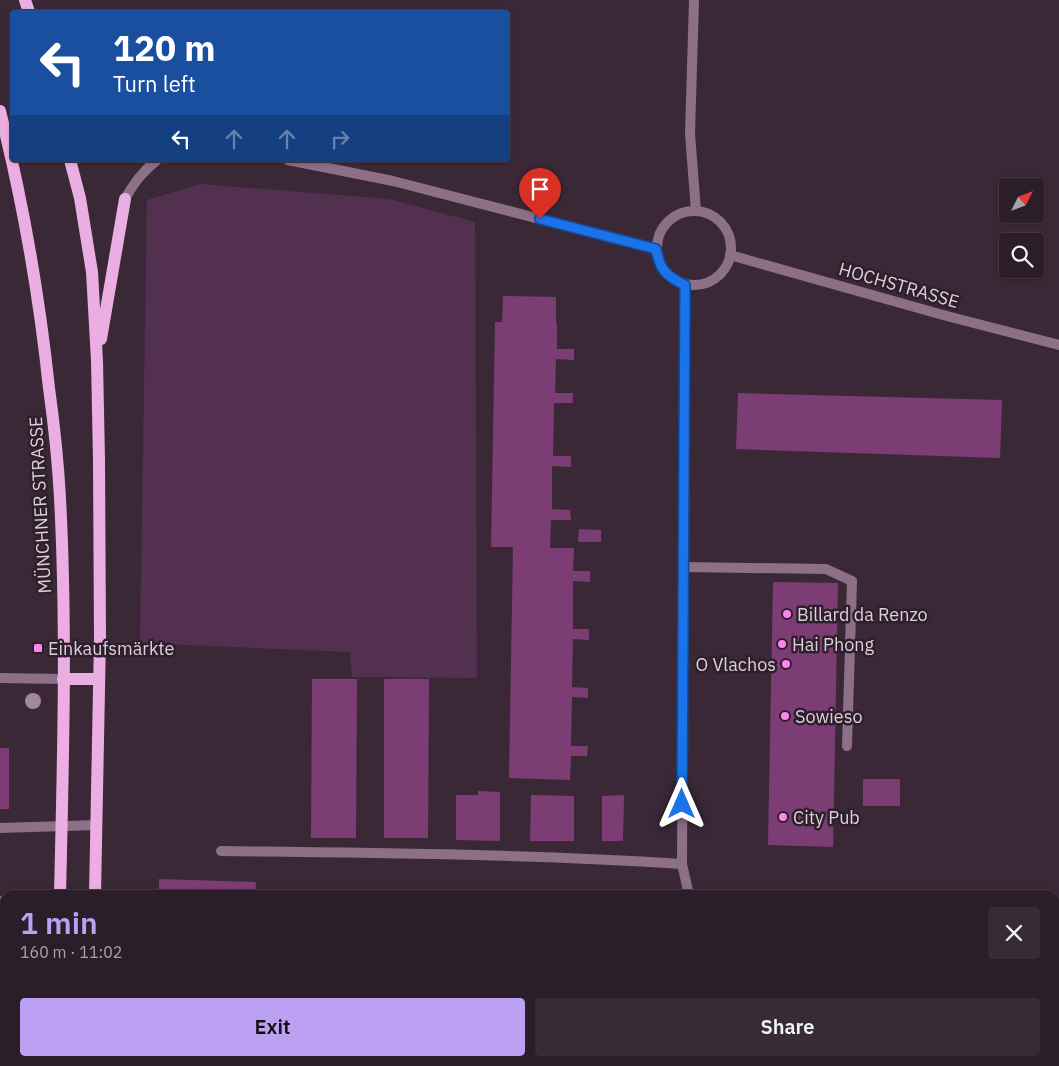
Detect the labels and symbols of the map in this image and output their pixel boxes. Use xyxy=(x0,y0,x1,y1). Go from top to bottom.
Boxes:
pin xyxy=(519,168,561,219)
north arrow xyxy=(999,178,1044,222)
street label: HOCHSTRASSE xyxy=(836,257,962,313)
street label: MÜNCHNER STRASSE xyxy=(24,416,56,594)
place label: Billard da Renzo xyxy=(797,603,928,626)
marker: Billard da Renzo xyxy=(781,608,793,620)
place label: Hai Phong xyxy=(792,633,875,656)
place label: Einkaufsmärkte xyxy=(48,637,175,660)
marker: Hai Phong xyxy=(776,638,788,650)
marker: Einkaufsmärkte xyxy=(32,642,44,654)
place label: O Vlachos xyxy=(695,653,776,676)
marker: O Vlachos xyxy=(780,658,792,670)
place label: Sowieso xyxy=(795,705,863,728)
marker: Sowieso xyxy=(779,710,791,722)
position arrow xyxy=(655,777,707,829)
place label: City Pub xyxy=(793,806,860,829)
marker: City Pub xyxy=(777,811,789,823)

